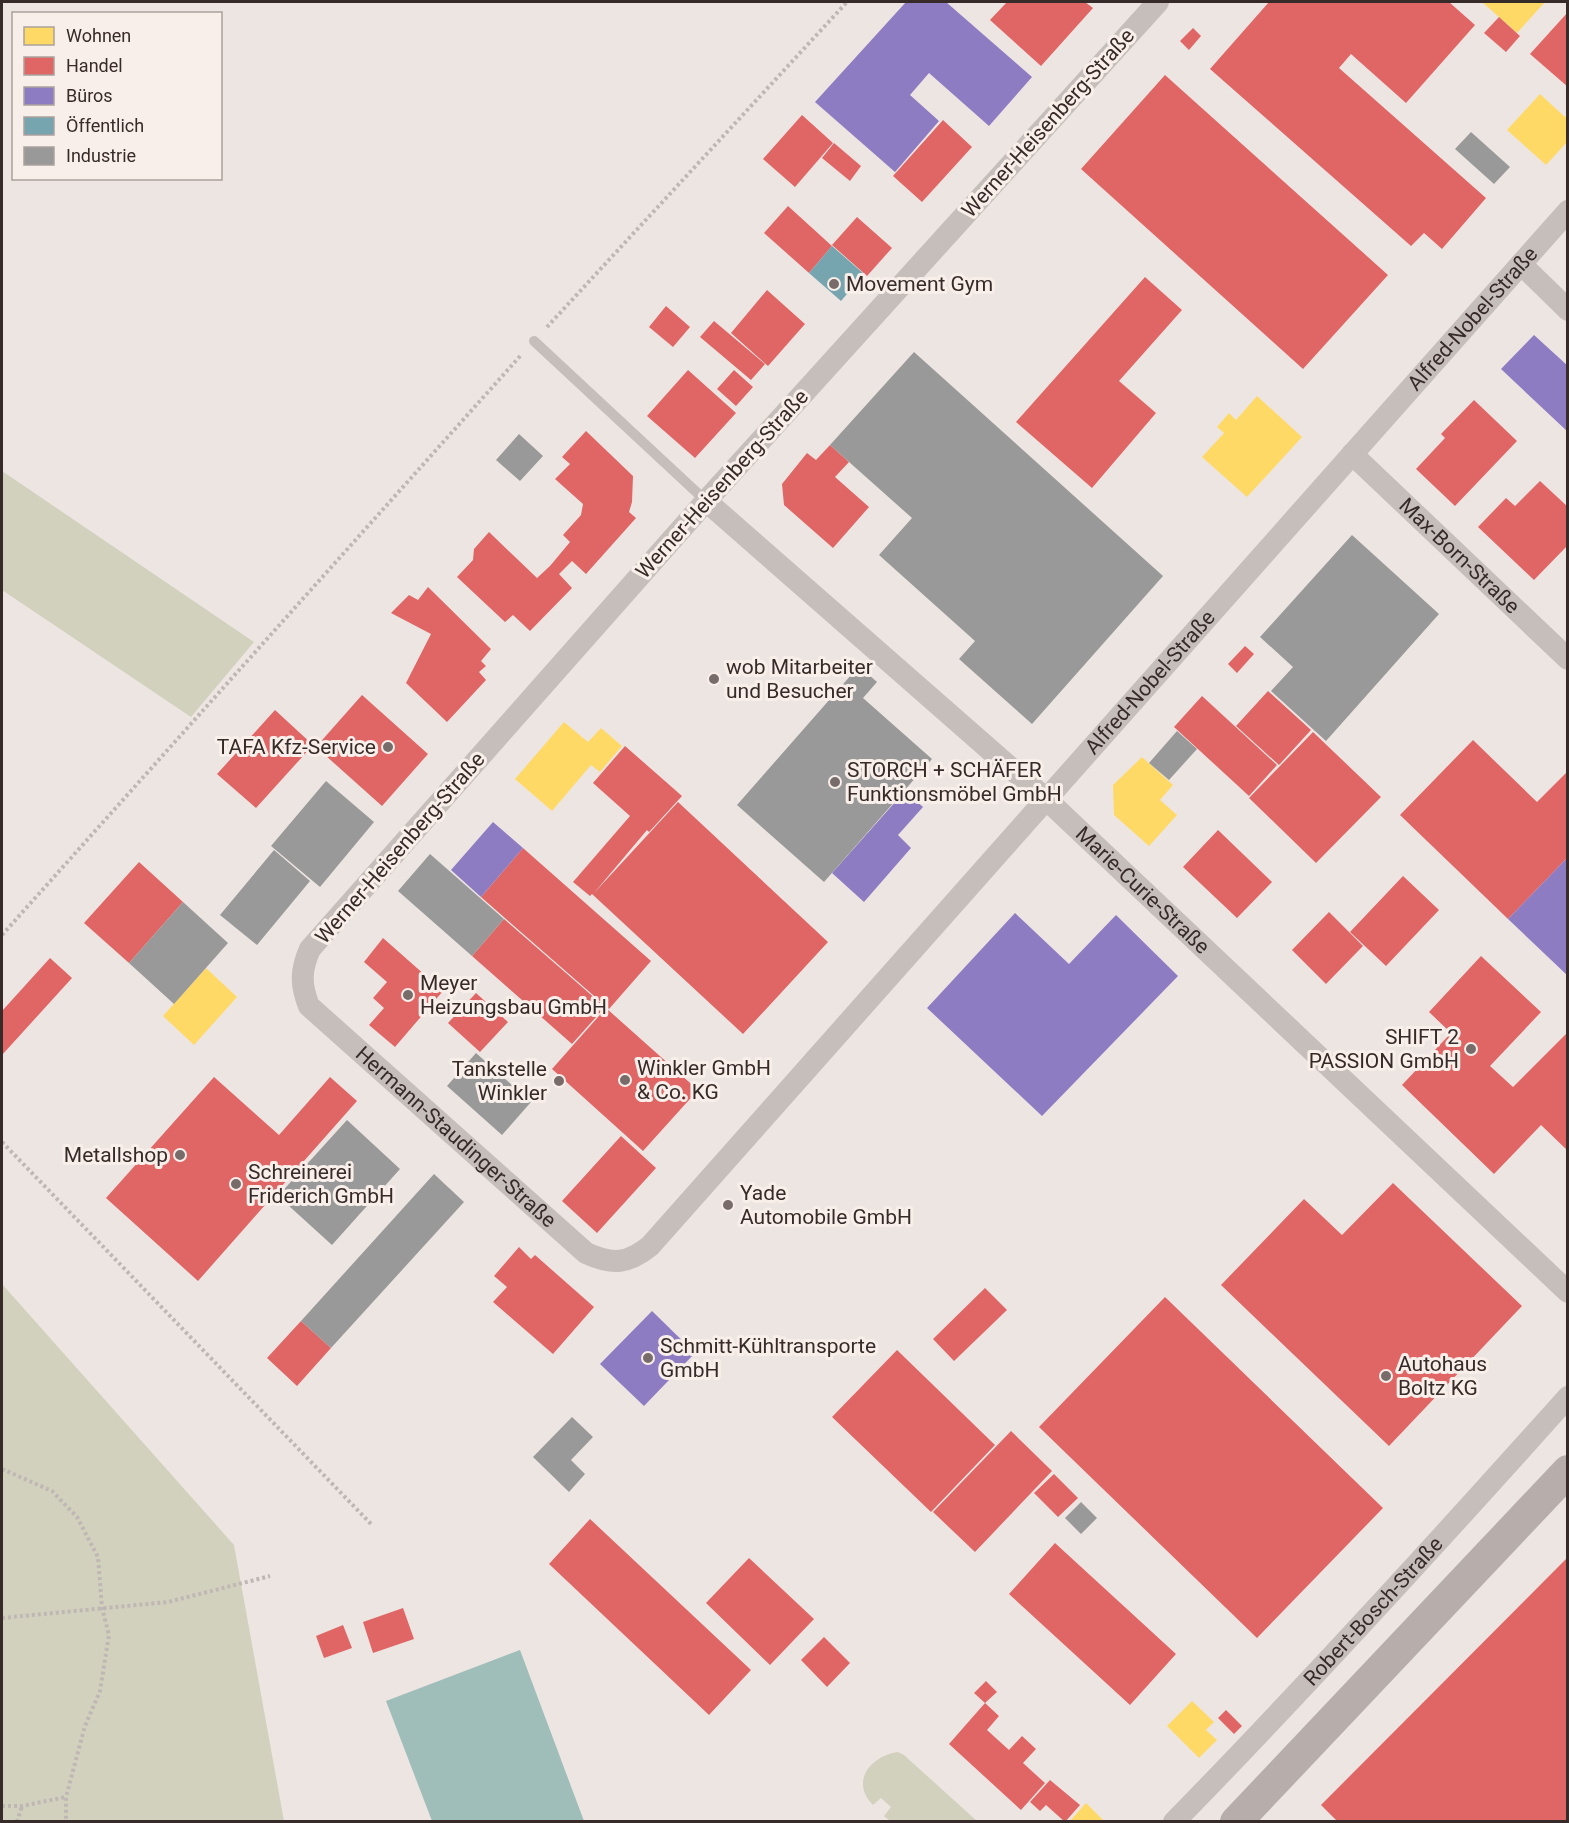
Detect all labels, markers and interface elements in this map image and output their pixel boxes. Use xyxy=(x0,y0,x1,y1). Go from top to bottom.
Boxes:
legend xyxy=(12,12,222,180)
street label: Werner-Heisenberg-Straße xyxy=(957,24,1139,222)
text: Wohnen xyxy=(66,25,131,46)
text: Handel xyxy=(66,55,123,76)
text: Büros xyxy=(66,85,113,106)
text: Öffentlich xyxy=(66,115,144,136)
text: Industrie xyxy=(66,145,136,166)
street label: Alfred-Nobel-Straße xyxy=(1403,242,1542,395)
place label: Movement Gym xyxy=(846,272,993,296)
marker: Movement Gym xyxy=(827,277,841,291)
street label: Werner-Heisenberg-Straße xyxy=(631,385,813,583)
street label: Max-Born-Straße xyxy=(1394,493,1524,619)
street label: Alfred-Nobel-Straße xyxy=(1080,606,1220,759)
place label: wob Mitarbeiter und Besucher xyxy=(726,655,873,703)
marker: wob Mitarbeiter und Besucher xyxy=(707,672,721,686)
place label: TAFA Kfz-Service xyxy=(217,735,376,759)
marker: TAFA Kfz-Service xyxy=(381,740,395,754)
street label: Werner-Heisenberg-Straße xyxy=(310,747,490,949)
place label: STORCH + SCHÄFER Funktionsmöbel GmbH xyxy=(847,758,1062,806)
marker: STORCH + SCHÄFER Funktionsmöbel GmbH xyxy=(828,775,842,789)
street label: Marie-Curie-Straße xyxy=(1071,822,1214,959)
place label: Meyer Heizungsbau GmbH xyxy=(420,971,607,1019)
marker: Meyer Heizungsbau GmbH xyxy=(401,988,415,1002)
place label: SHIFT 2 PASSION GmbH xyxy=(1309,1025,1459,1073)
street label: Hermann-Staudinger-Straße xyxy=(351,1041,561,1232)
marker: SHIFT 2 PASSION GmbH xyxy=(1464,1042,1478,1056)
place label: Winkler GmbH & Co. KG xyxy=(637,1056,771,1104)
place label: Tankstelle Winkler xyxy=(452,1057,547,1105)
marker: Winkler GmbH & Co. KG xyxy=(618,1073,632,1087)
marker: Tankstelle Winkler xyxy=(552,1074,566,1088)
place label: Metallshop xyxy=(64,1143,168,1167)
marker: Metallshop xyxy=(173,1148,187,1162)
place label: Schreinerei Friderich GmbH xyxy=(248,1160,394,1208)
marker: Schreinerei Friderich GmbH xyxy=(229,1177,243,1191)
place label: Yade Automobile GmbH xyxy=(740,1181,912,1229)
marker: Yade Automobile GmbH xyxy=(721,1198,735,1212)
place label: Schmitt-Kühltransporte GmbH xyxy=(660,1334,876,1382)
marker: Schmitt-Kühltransporte GmbH xyxy=(641,1351,655,1365)
place label: Autohaus Boltz KG xyxy=(1398,1352,1487,1400)
marker: Autohaus Boltz KG xyxy=(1379,1369,1393,1383)
street label: Robert-Bosch-Straße xyxy=(1299,1532,1448,1691)

